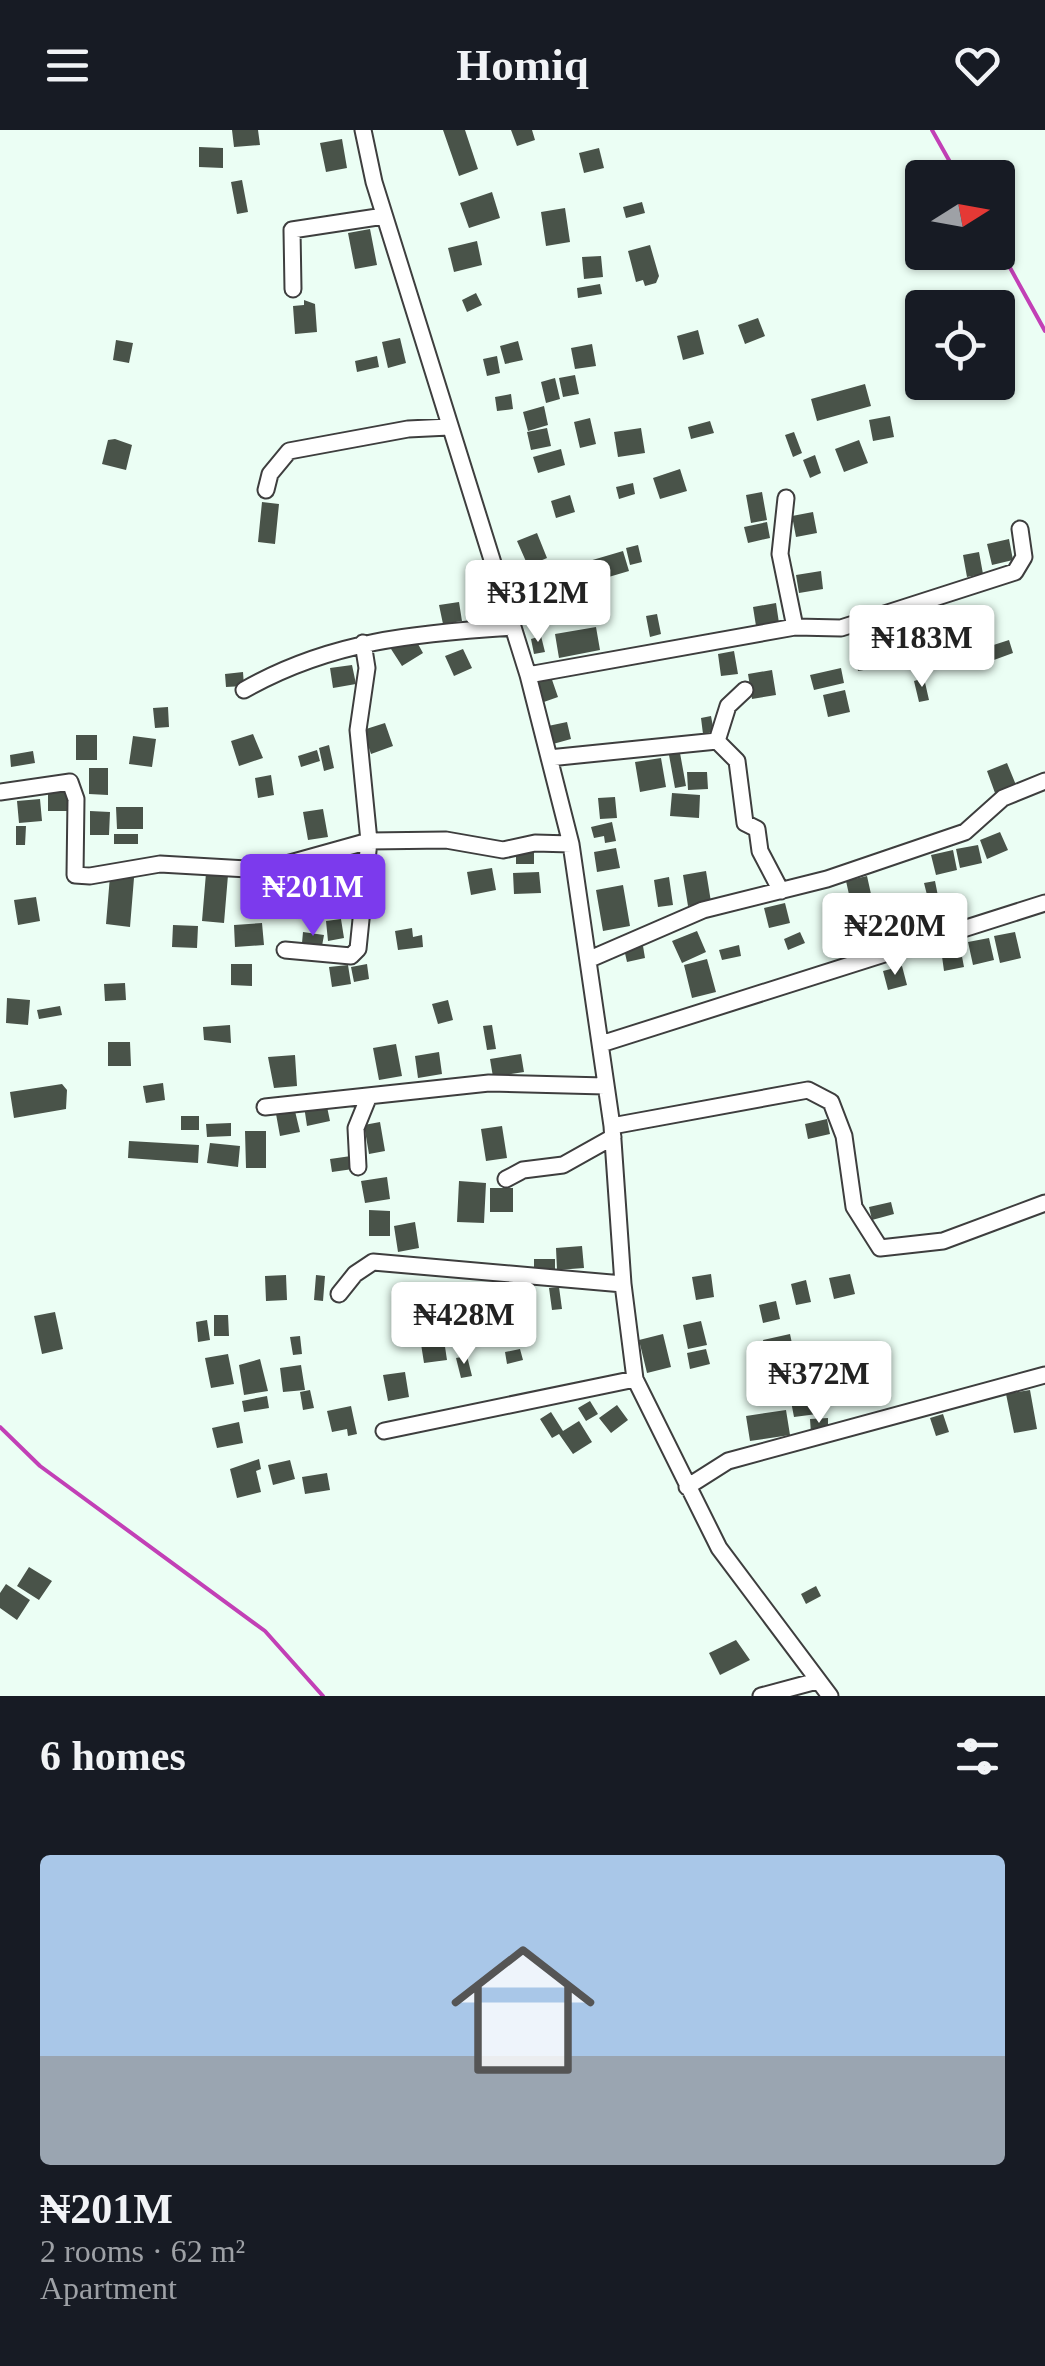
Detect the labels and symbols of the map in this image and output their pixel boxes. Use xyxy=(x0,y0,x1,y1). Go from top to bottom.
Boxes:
north arrow xyxy=(905,160,1015,270)
pin: ₦312M xyxy=(468,560,608,645)
pin: ₦183M xyxy=(852,605,992,690)
pin: ₦201M xyxy=(243,854,383,939)
pin: ₦220M xyxy=(825,893,965,978)
pin: ₦428M xyxy=(394,1282,534,1367)
pin: ₦372M xyxy=(749,1341,889,1426)

